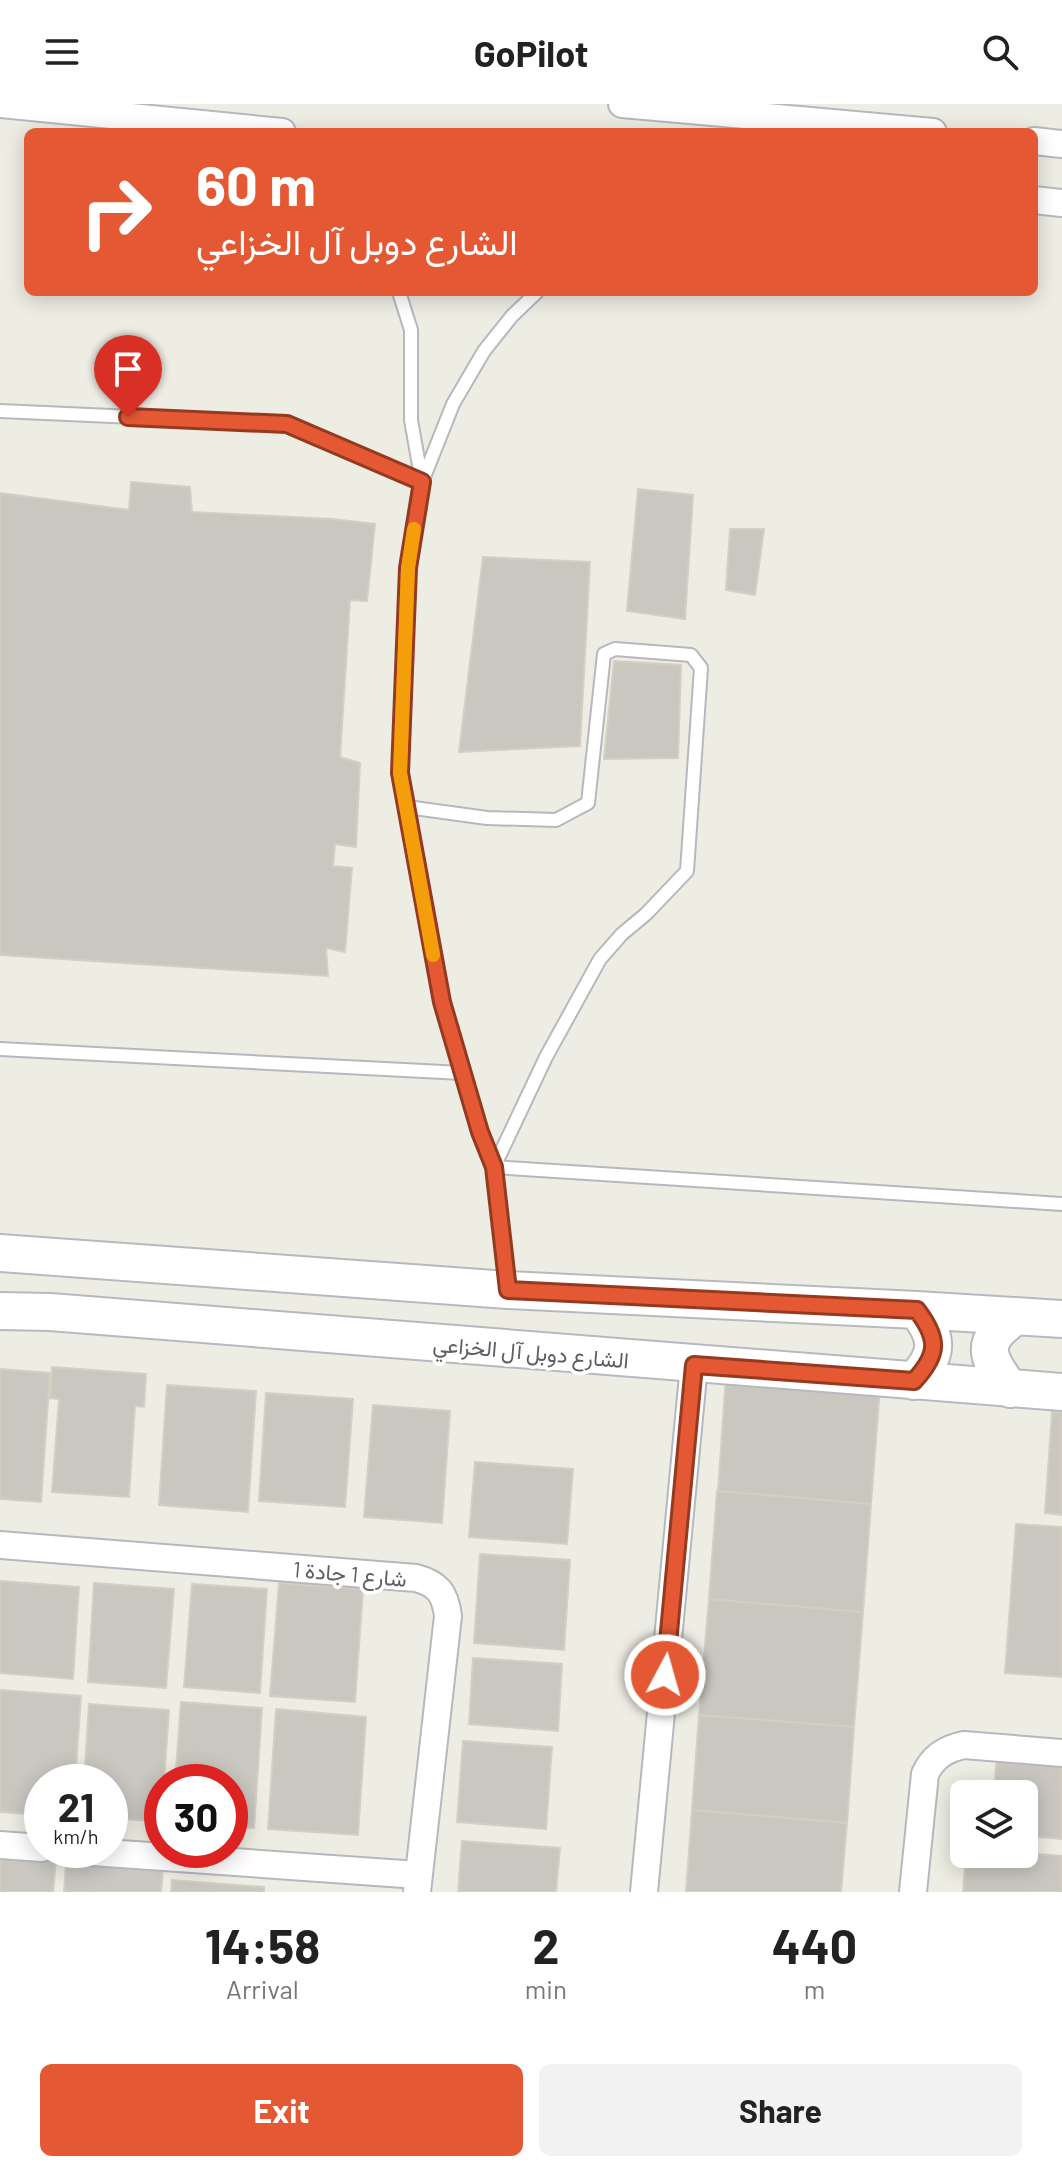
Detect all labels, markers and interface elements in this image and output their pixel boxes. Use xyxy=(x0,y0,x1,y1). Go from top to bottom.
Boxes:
icon: menu xyxy=(40,30,84,74)
icon: search xyxy=(978,30,1022,74)
text: GoPilot xyxy=(474,31,588,74)
text: 60 m xyxy=(196,150,316,217)
icon: right xyxy=(64,160,168,264)
text: الشارع دوبل آل الخزاعي xyxy=(196,219,518,262)
pin xyxy=(94,335,162,417)
icon: arrive xyxy=(106,347,150,391)
street label: الشارع دوبل آل الخزاعي xyxy=(431,1329,630,1379)
street label: شارع 1 جادة 1 xyxy=(292,1555,408,1594)
position arrow xyxy=(623,1633,707,1717)
speed limit sign: 30 xyxy=(144,1764,248,1868)
map controls xyxy=(950,1780,1038,1868)
button: layers xyxy=(950,1780,1038,1868)
text: 21 xyxy=(58,1782,94,1830)
text: km/h xyxy=(53,1824,99,1848)
text: 14:58 xyxy=(205,1916,320,1974)
text: 2 xyxy=(532,1916,559,1974)
text: 440 xyxy=(772,1916,857,1974)
text: Arrival xyxy=(226,1973,299,2004)
text: min xyxy=(525,1973,567,2004)
text: m xyxy=(804,1973,825,2004)
button: Exit xyxy=(40,2064,523,2156)
button: Share xyxy=(539,2064,1022,2156)

